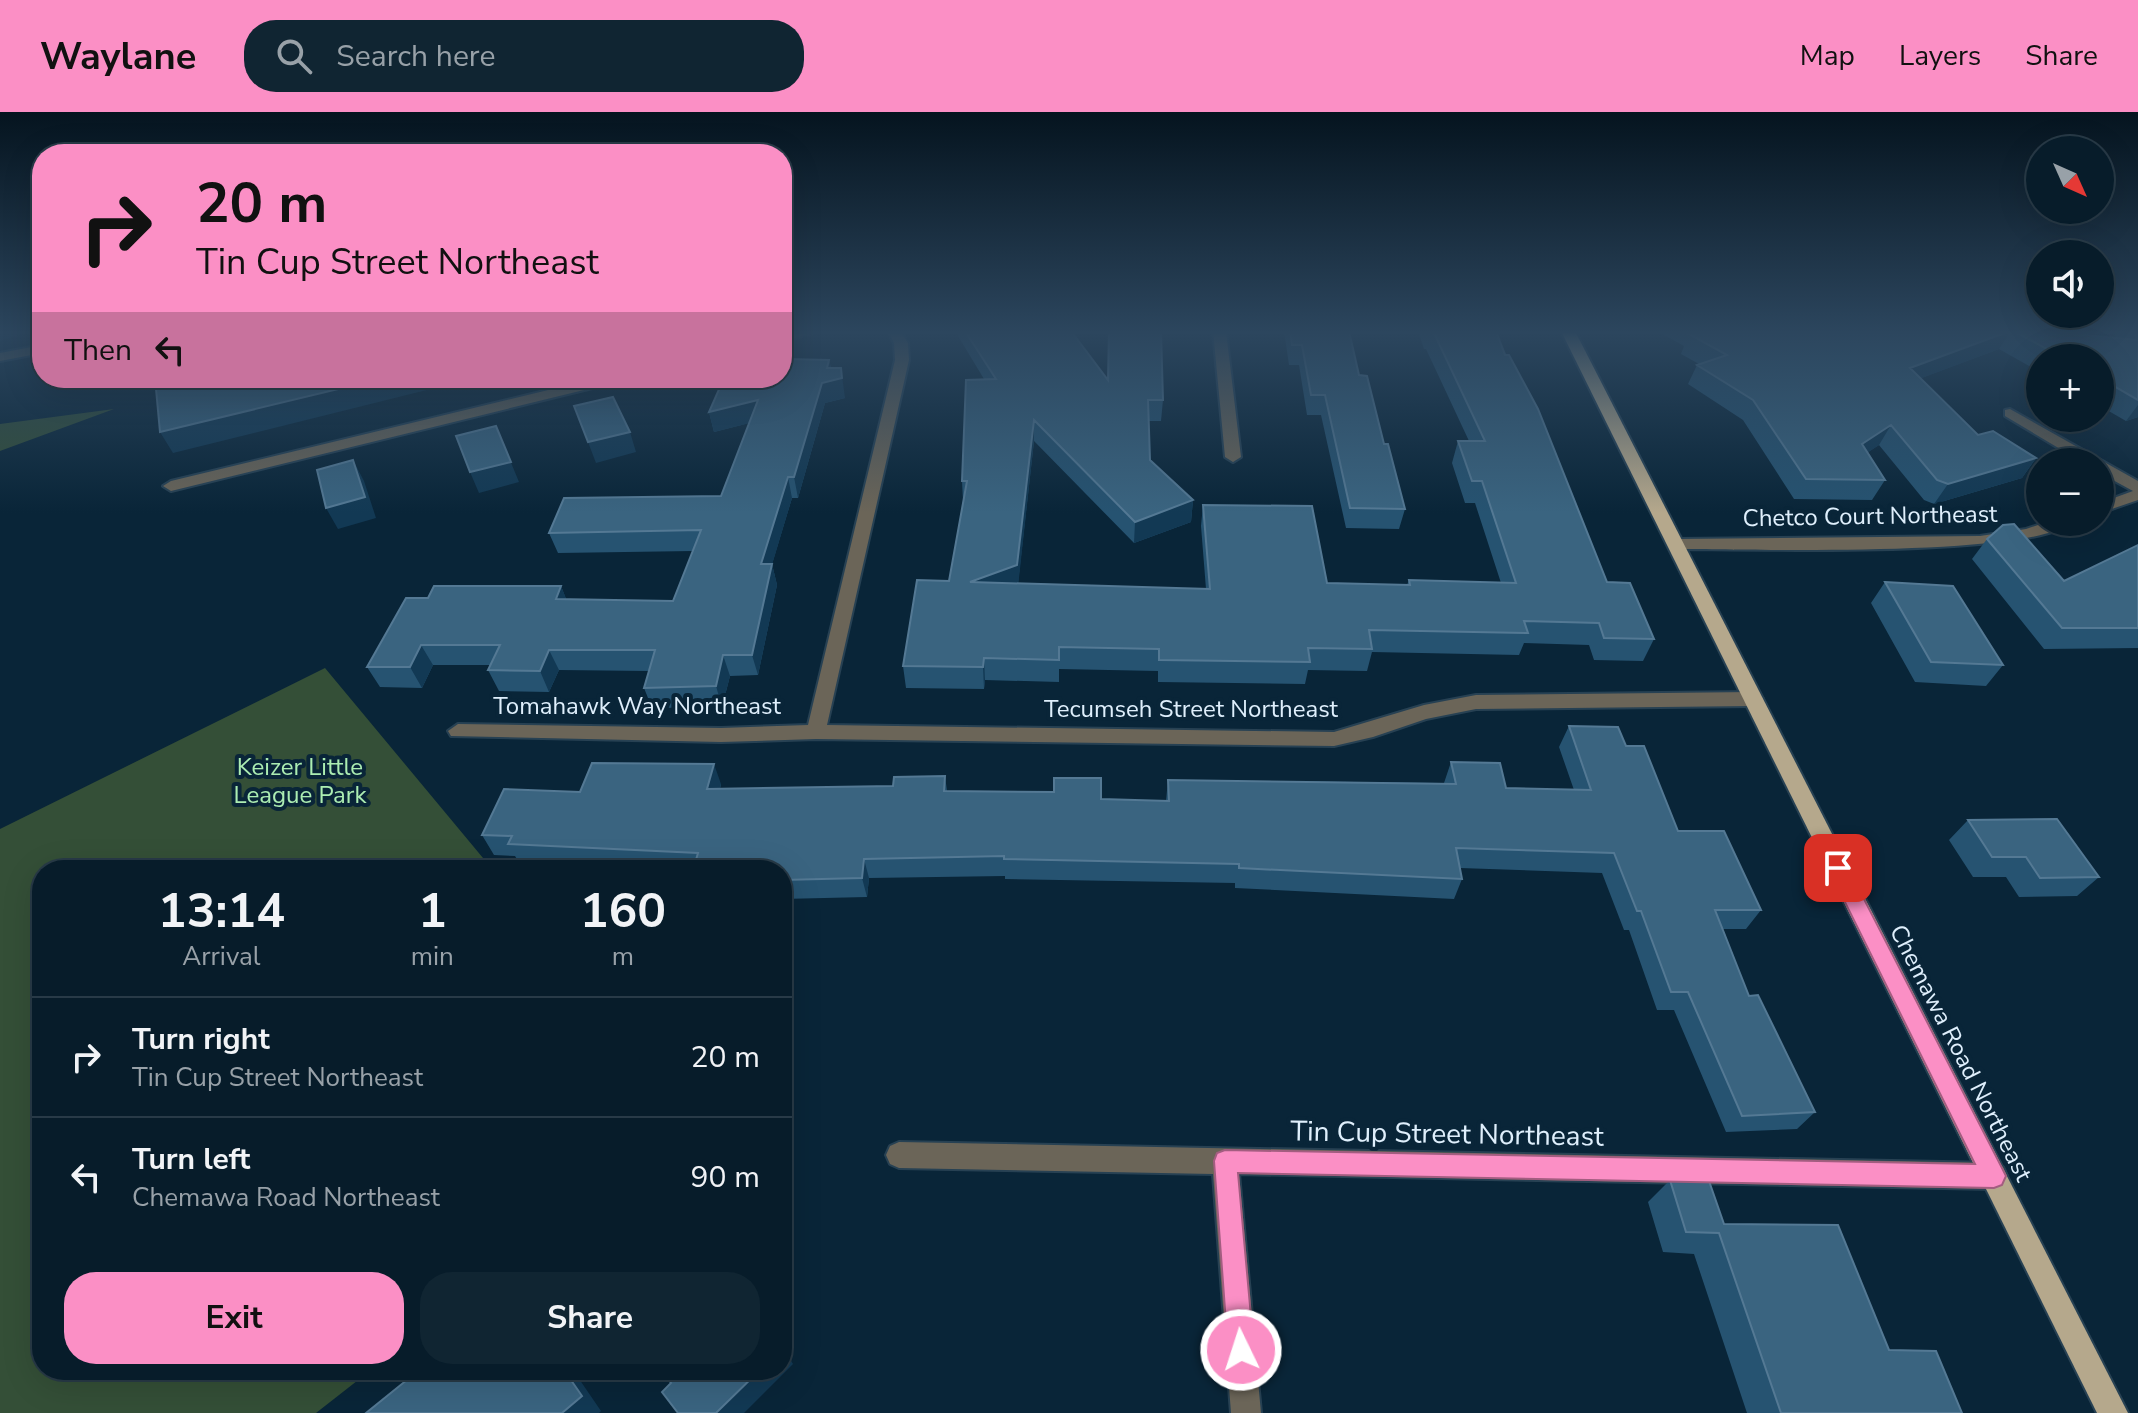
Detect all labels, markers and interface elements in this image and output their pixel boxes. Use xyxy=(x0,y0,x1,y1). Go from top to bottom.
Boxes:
search box xyxy=(244,20,804,92)
text: Waylane xyxy=(40,31,196,82)
icon: search xyxy=(272,34,316,78)
text: Search here xyxy=(336,36,495,77)
text: Map xyxy=(1800,37,1855,75)
text: Layers xyxy=(1899,37,1981,75)
text: Share xyxy=(2025,37,2098,75)
north arrow xyxy=(2026,136,2114,224)
map controls xyxy=(2026,136,2114,536)
text: 20 m xyxy=(196,165,327,242)
icon: right xyxy=(64,176,168,280)
text: Tin Cup Street Northeast xyxy=(196,238,599,287)
button: sound xyxy=(2026,240,2114,328)
icon: left xyxy=(148,328,192,372)
text: Then xyxy=(64,330,132,371)
button: + xyxy=(2026,344,2114,432)
button: − xyxy=(2026,448,2114,536)
street label: Chetco Court Northeast xyxy=(1742,498,1998,534)
street label: Tomahawk Way Northeast xyxy=(493,690,781,722)
street label: Tecumseh Street Northeast xyxy=(1044,693,1339,725)
park label: Keizer Little League Park xyxy=(234,751,367,811)
pin xyxy=(1804,834,1872,902)
icon: arrive xyxy=(1816,846,1860,890)
text: 13:14 xyxy=(158,878,285,944)
text: 1 xyxy=(418,878,447,944)
text: 160 xyxy=(580,878,666,944)
street label: Chemawa Road Northeast xyxy=(1882,919,2040,1187)
text: Arrival xyxy=(182,939,261,974)
text: min xyxy=(411,939,454,974)
text: m xyxy=(612,939,634,974)
text: Turn right xyxy=(132,1019,270,1060)
icon: right xyxy=(64,1035,108,1079)
text: 20 m xyxy=(691,1037,760,1078)
text: Tin Cup Street Northeast xyxy=(132,1060,423,1095)
street label: Tin Cup Street Northeast xyxy=(1290,1112,1604,1156)
text: Turn left xyxy=(132,1139,250,1180)
icon: left xyxy=(64,1155,108,1199)
text: 90 m xyxy=(691,1157,760,1198)
text: Chemawa Road Northeast xyxy=(132,1180,440,1215)
button: Exit xyxy=(64,1272,404,1364)
button: Share xyxy=(420,1272,760,1364)
position arrow xyxy=(1199,1308,1283,1392)

